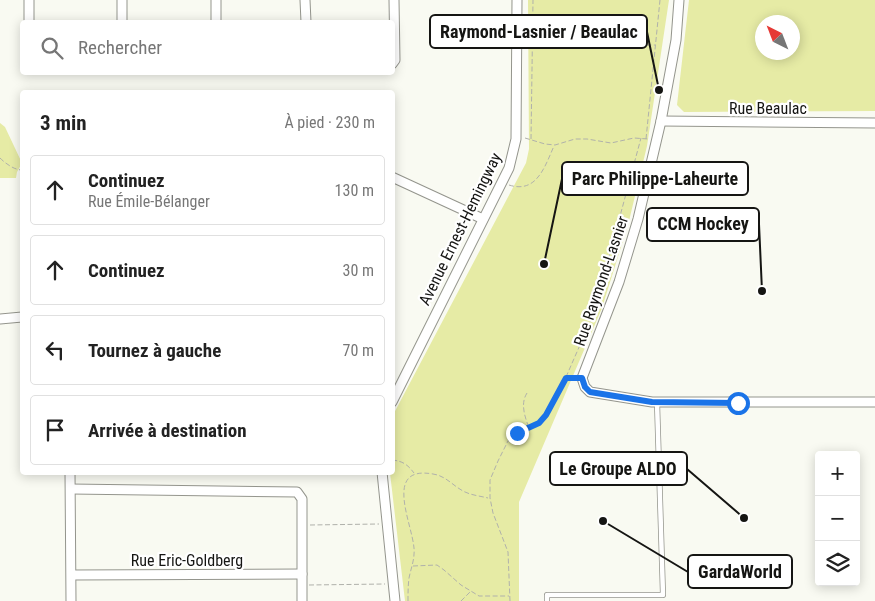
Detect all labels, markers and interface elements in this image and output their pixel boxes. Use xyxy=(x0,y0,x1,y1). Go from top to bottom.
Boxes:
callout: Raymond-Lasnier / Beaulac xyxy=(430,15,647,48)
north arrow xyxy=(755,15,800,60)
search box xyxy=(20,20,395,75)
text: Raymond-Lasnier / Beaulac xyxy=(440,21,638,42)
icon: search xyxy=(38,34,66,62)
text: Rechercher xyxy=(78,36,162,59)
street label: Rue Beaulac xyxy=(729,99,807,118)
text: 3 min xyxy=(40,111,87,135)
text: À pied · 230 m xyxy=(284,113,375,132)
street label: Avenue Ernest-Hemingway xyxy=(415,149,505,308)
callout: Parc Philippe-Laheurte xyxy=(562,162,748,195)
text: Parc Philippe-Laheurte xyxy=(572,168,739,189)
text: Continuez xyxy=(88,169,165,192)
icon: ahead xyxy=(41,176,69,204)
text: 130 m xyxy=(335,181,374,200)
text: Rue Émile-Bélanger xyxy=(88,192,210,211)
callout: CCM Hockey xyxy=(647,208,759,241)
street label: Rue Raymond-Lasnier xyxy=(570,213,632,348)
text: CCM Hockey xyxy=(657,213,749,234)
icon: ahead xyxy=(41,256,69,284)
text: Continuez xyxy=(88,259,165,282)
text: 30 m xyxy=(342,261,374,280)
icon: left xyxy=(41,336,69,364)
text: Tournez à gauche xyxy=(88,339,221,362)
text: 70 m xyxy=(342,341,374,360)
route start xyxy=(727,392,750,415)
icon: arrive xyxy=(41,416,69,444)
text: Arrivée à destination xyxy=(88,419,247,442)
route end xyxy=(506,422,529,445)
map controls xyxy=(815,451,860,586)
button: + xyxy=(815,451,860,496)
callout: Le Groupe ALDO xyxy=(550,452,687,485)
text: Le Groupe ALDO xyxy=(559,458,677,479)
button: − xyxy=(815,496,860,541)
button: layers xyxy=(815,541,860,586)
street label: Rue Eric-Goldberg xyxy=(131,551,243,570)
callout: GardaWorld xyxy=(688,555,792,588)
text: GardaWorld xyxy=(698,561,782,582)

